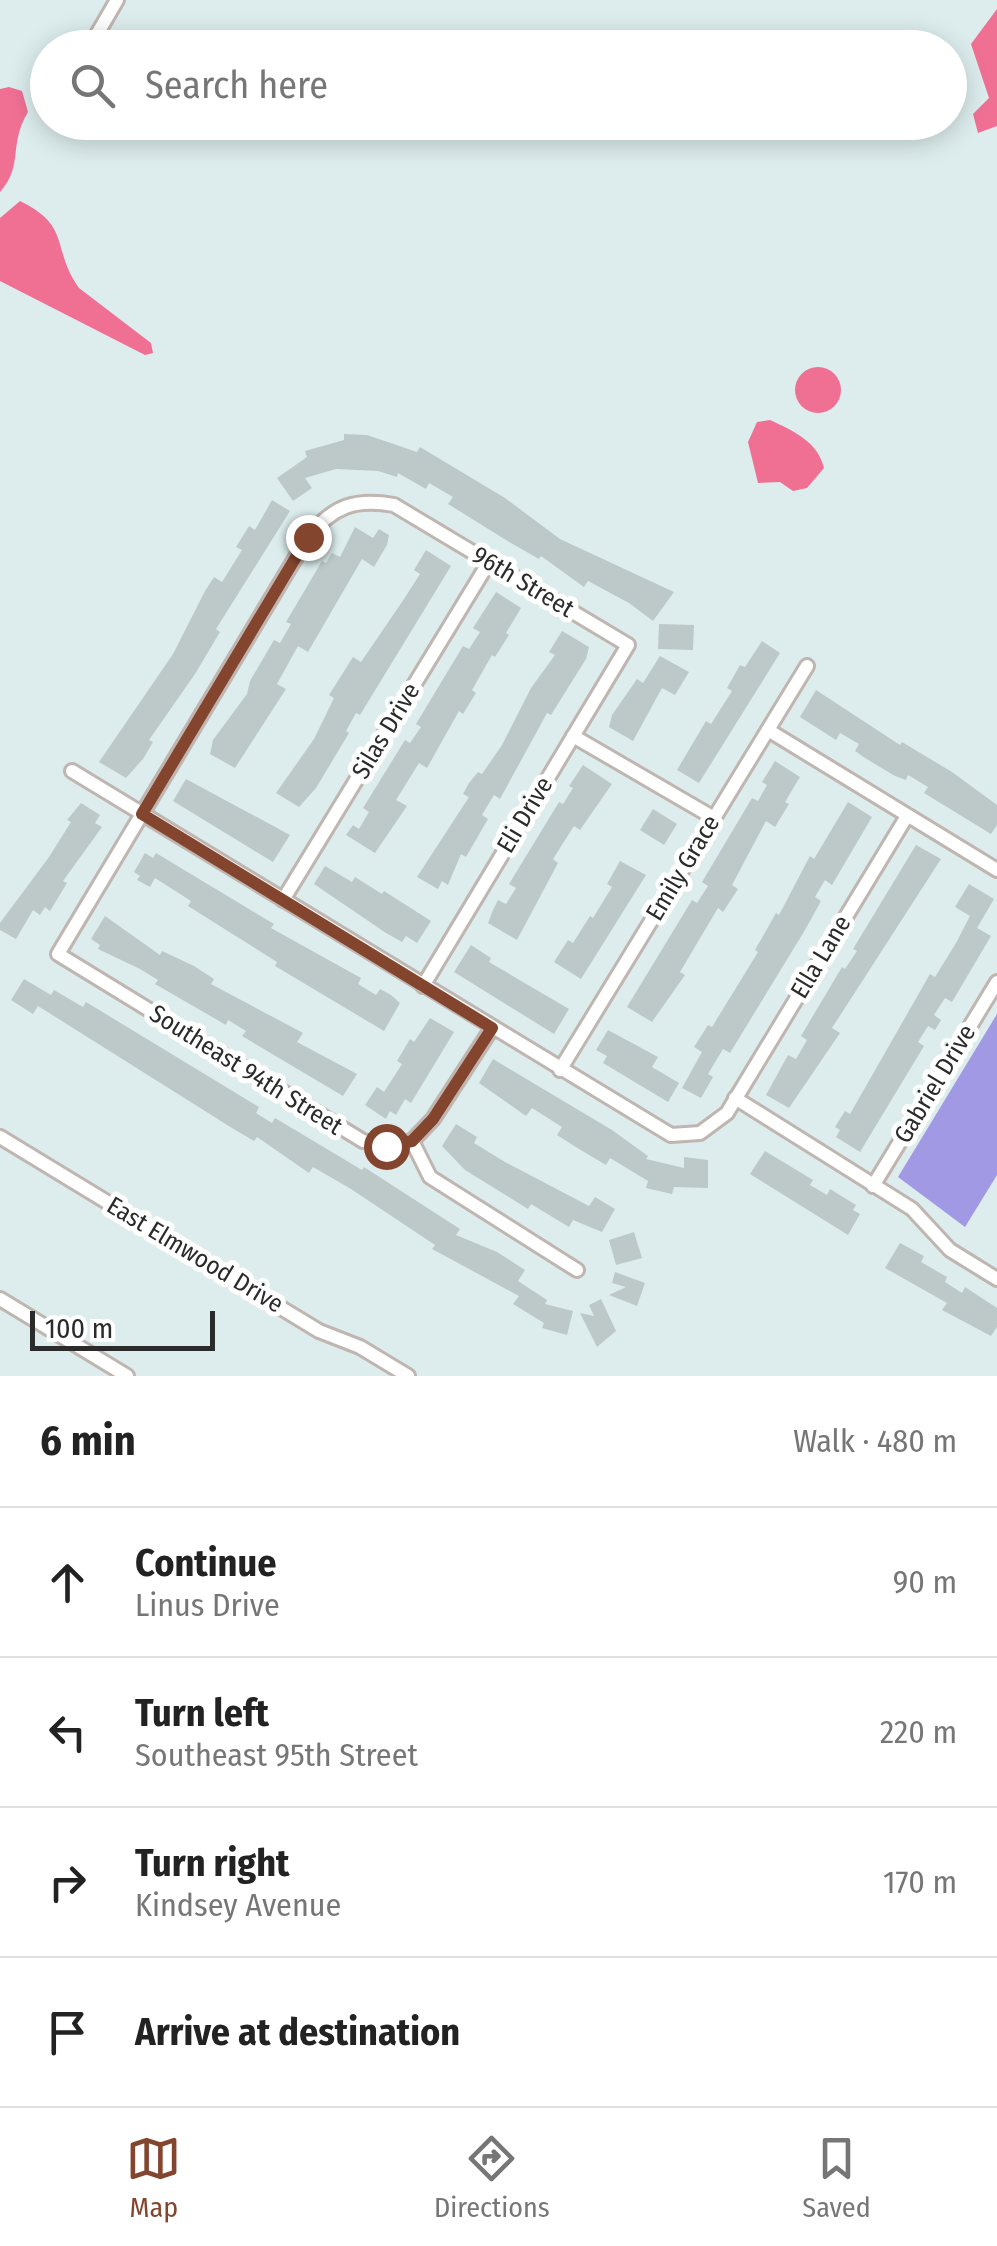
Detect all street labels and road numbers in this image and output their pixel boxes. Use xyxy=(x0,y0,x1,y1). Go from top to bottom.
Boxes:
street label: 96th Street xyxy=(467,540,580,624)
street label: Silas Drive xyxy=(346,678,426,784)
street label: Eli Drive xyxy=(491,772,559,858)
street label: Emily Grace xyxy=(640,810,726,926)
street label: Ella Lane xyxy=(785,910,857,1004)
street label: Southeast 94th Street xyxy=(144,999,349,1142)
street label: Gabriel Drive xyxy=(888,1019,982,1149)
street label: East Elmwood Drive xyxy=(101,1191,289,1319)

